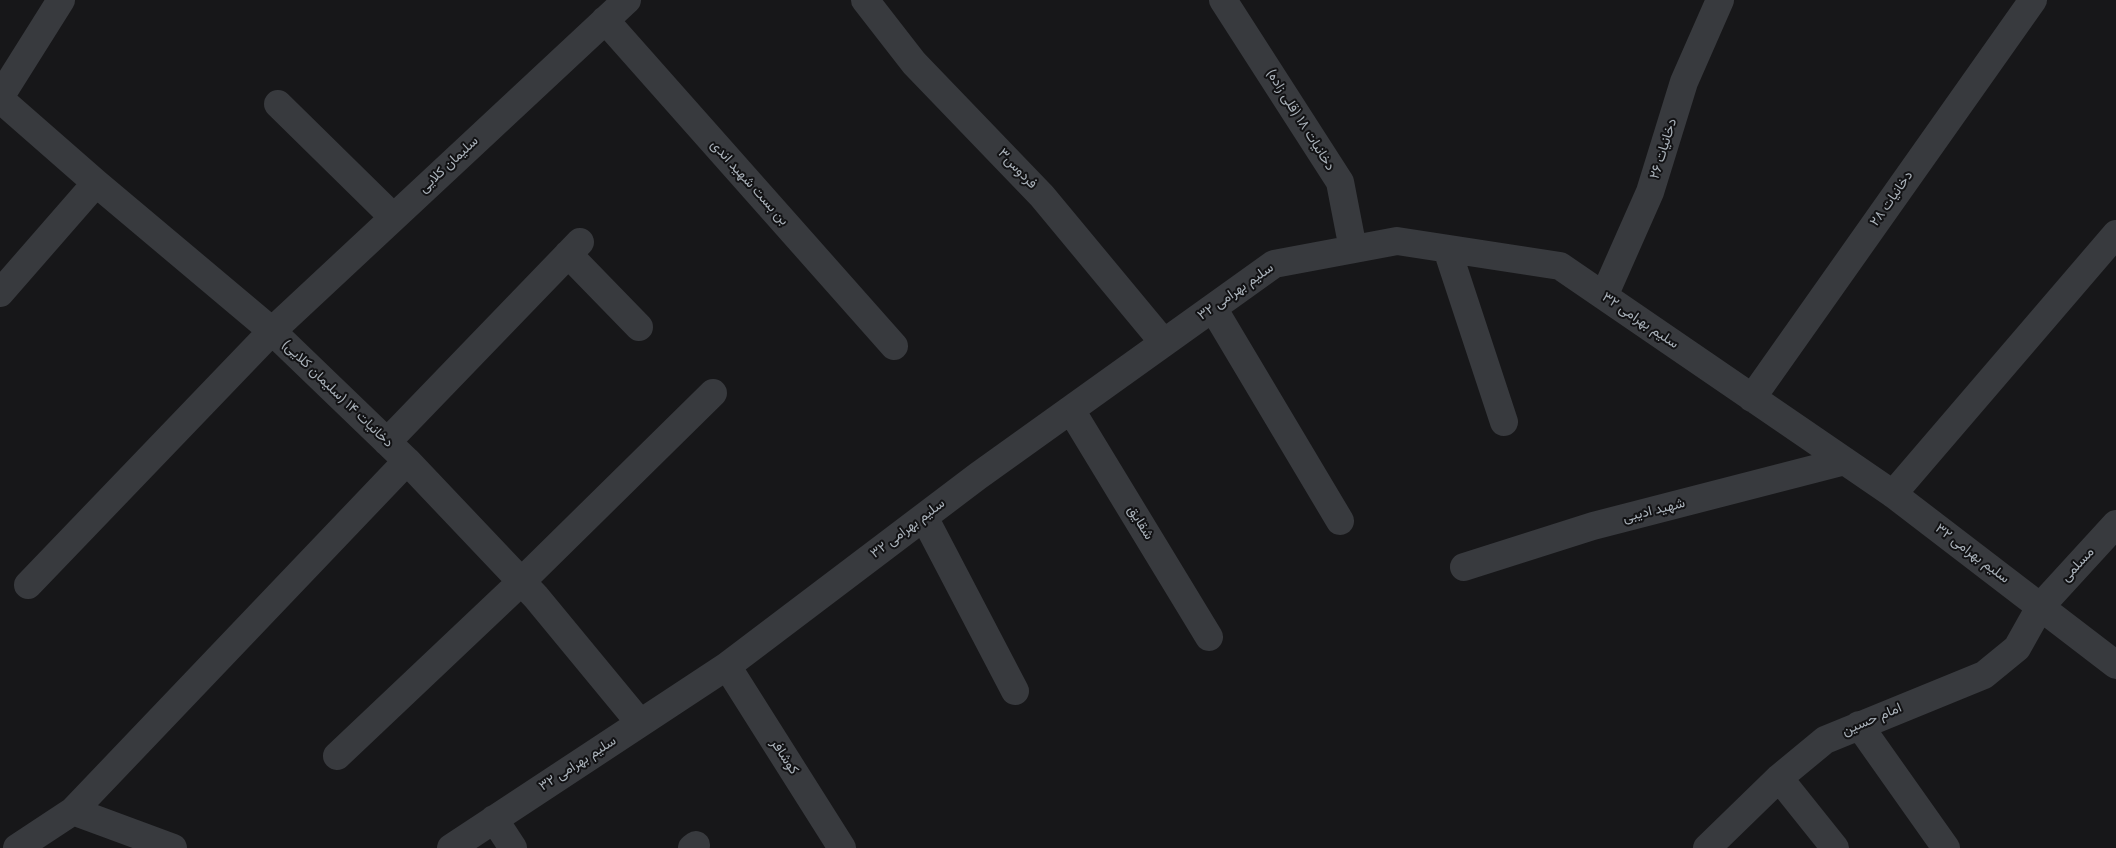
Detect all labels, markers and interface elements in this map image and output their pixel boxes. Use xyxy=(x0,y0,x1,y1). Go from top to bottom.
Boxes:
street label: دخانیات ۱۸ (قلی زاده) xyxy=(1262,66,1338,174)
street label: دخانیات ۲۶ xyxy=(1647,117,1681,181)
street label: سلیمان کلایی xyxy=(416,133,482,197)
street label: بن بست شهید اندی xyxy=(706,137,792,229)
street label: فردوس۳ xyxy=(994,145,1040,193)
street label: دخانیات ۲۸ xyxy=(1867,168,1917,230)
street label: سلیم بهرامی ۳۲ xyxy=(1195,260,1277,324)
street label: سلیم بهرامی ۳۲ xyxy=(1598,289,1682,353)
street label: دخانیات ۱۴ (سلیمان کلایی) xyxy=(278,336,396,452)
street label: شهید ادیبی xyxy=(1621,495,1687,527)
street label: سلیم بهرامی ۳۲ xyxy=(867,496,949,562)
street label: شقایق xyxy=(1123,503,1157,543)
street label: سلیم بهرامی ۳۲ xyxy=(1931,521,2013,587)
street label: مسلمی xyxy=(2058,544,2098,586)
street label: امام حسین xyxy=(1840,700,1904,740)
street label: سلیم بهرامی ۳۲ xyxy=(536,733,620,795)
street label: کوشافر xyxy=(766,736,802,778)

